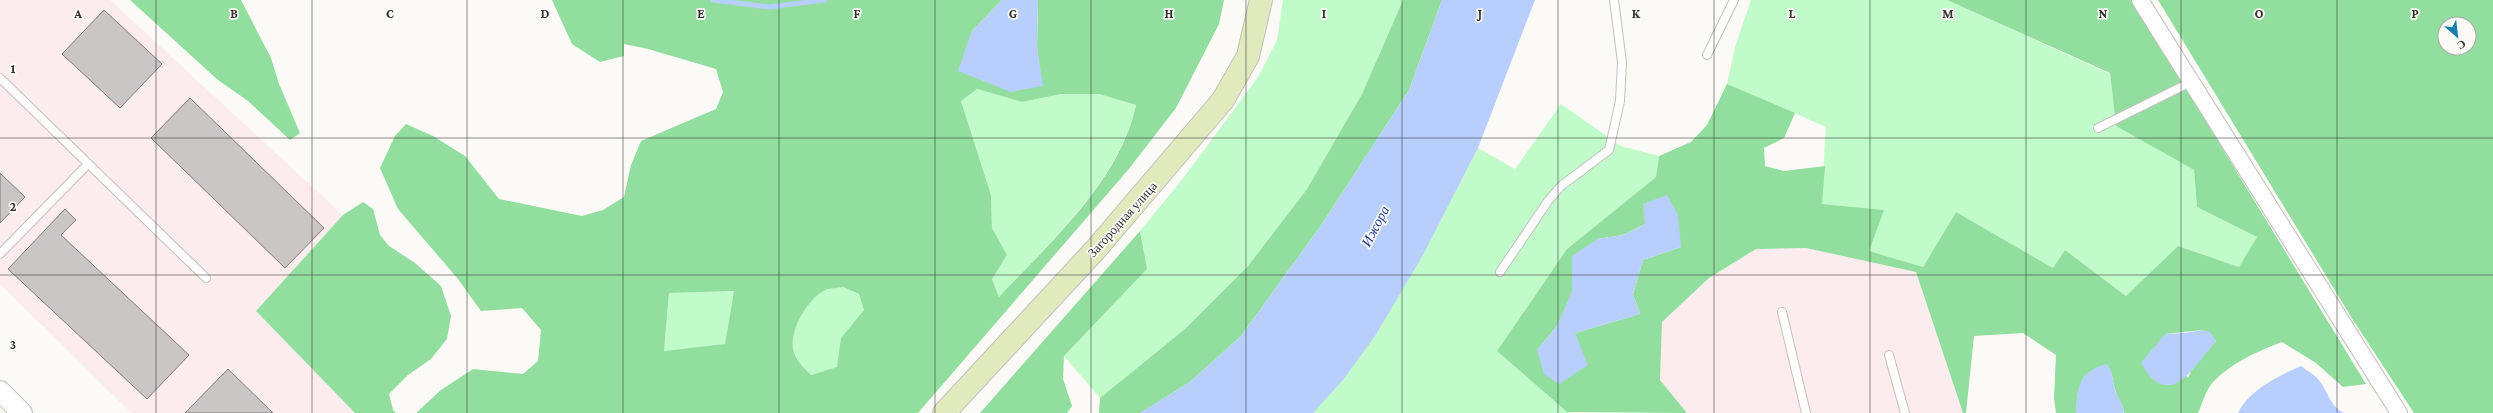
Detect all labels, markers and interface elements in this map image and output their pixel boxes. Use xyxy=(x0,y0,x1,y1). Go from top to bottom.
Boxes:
text: A xyxy=(73,6,82,21)
text: B xyxy=(230,6,238,21)
text: C xyxy=(386,6,394,21)
text: D xyxy=(541,6,550,21)
text: E xyxy=(697,6,705,21)
text: F xyxy=(854,6,861,21)
text: G xyxy=(1009,6,1017,21)
text: H xyxy=(1165,6,1174,21)
text: I xyxy=(1322,6,1326,21)
text: J xyxy=(1476,6,1482,21)
text: K xyxy=(1632,6,1641,21)
text: L xyxy=(1789,6,1796,21)
text: M xyxy=(1942,6,1954,21)
text: N xyxy=(2099,6,2108,21)
text: O xyxy=(2255,6,2264,21)
text: P xyxy=(2411,6,2419,21)
north arrow xyxy=(2437,16,2477,56)
text: С xyxy=(2455,38,2468,52)
text: 1 xyxy=(11,61,16,76)
street label: Загородная улица xyxy=(1085,178,1160,260)
text: 2 xyxy=(10,199,17,214)
water label: Ижора xyxy=(1357,203,1392,250)
text: 3 xyxy=(10,337,16,352)

